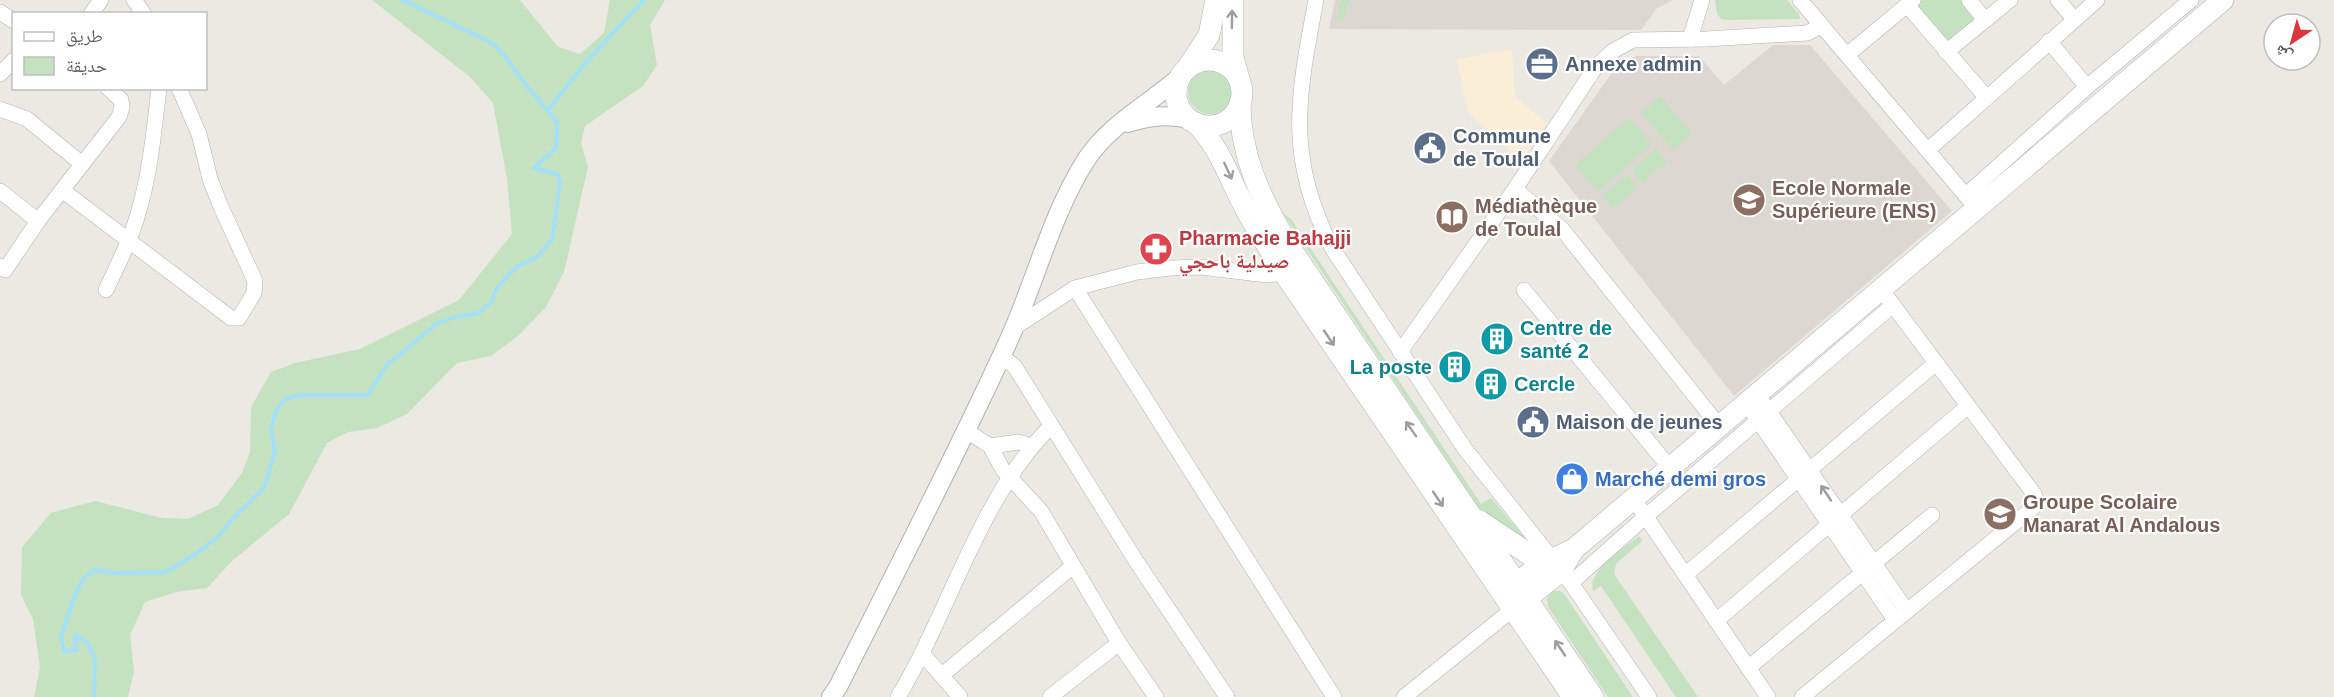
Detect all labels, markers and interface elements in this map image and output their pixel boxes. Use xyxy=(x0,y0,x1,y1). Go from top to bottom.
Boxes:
one-way arrow xyxy=(1226,10,1238,30)
legend xyxy=(12,12,207,90)
north arrow xyxy=(2262,12,2322,72)
text: طريق xyxy=(66,26,103,47)
text: ش xyxy=(2272,41,2296,66)
office icon: Annexe admin xyxy=(1524,46,1560,82)
place label: Annexe admin xyxy=(1565,53,1702,75)
text: حديقة xyxy=(66,56,107,76)
place label: Commune de Toulal xyxy=(1453,125,1551,170)
public building icon: Commune de Toulal xyxy=(1412,130,1448,166)
one-way arrow xyxy=(1224,162,1235,180)
place label: Ecole Normale Supérieure (ENS) xyxy=(1772,177,1936,222)
school or university icon: Ecole Normale Supérieure (ENS) xyxy=(1731,182,1767,218)
place label: Médiathèque de Toulal xyxy=(1475,195,1597,240)
library icon: Médiathèque de Toulal xyxy=(1434,199,1470,235)
place label: Pharmacie Bahajji صيدلية باحجي xyxy=(1179,227,1351,277)
pharmacy icon: Pharmacie Bahajji صيدلية باحجي xyxy=(1138,231,1174,267)
place label: Centre de santé 2 xyxy=(1520,317,1612,362)
building icon: Centre de santé 2 xyxy=(1479,321,1515,357)
one-way arrow xyxy=(1322,329,1335,346)
building icon: La poste xyxy=(1437,349,1473,385)
place label: La poste xyxy=(1350,356,1432,378)
building icon: Cercle xyxy=(1473,366,1509,402)
place label: Cercle xyxy=(1514,373,1575,395)
public building icon: Maison de jeunes xyxy=(1515,404,1551,440)
place label: Maison de jeunes xyxy=(1556,411,1723,433)
one-way arrow xyxy=(1405,422,1417,438)
shop icon: Marché demi gros xyxy=(1554,461,1590,497)
place label: Marché demi gros xyxy=(1595,468,1766,490)
one-way arrow xyxy=(1820,486,1832,502)
one-way arrow xyxy=(1432,491,1444,507)
place label: Groupe Scolaire Manarat Al Andalous xyxy=(2023,491,2220,536)
school or university icon: Groupe Scolaire Manarat Al Andalous xyxy=(1982,496,2018,532)
one-way arrow xyxy=(1554,641,1566,657)

